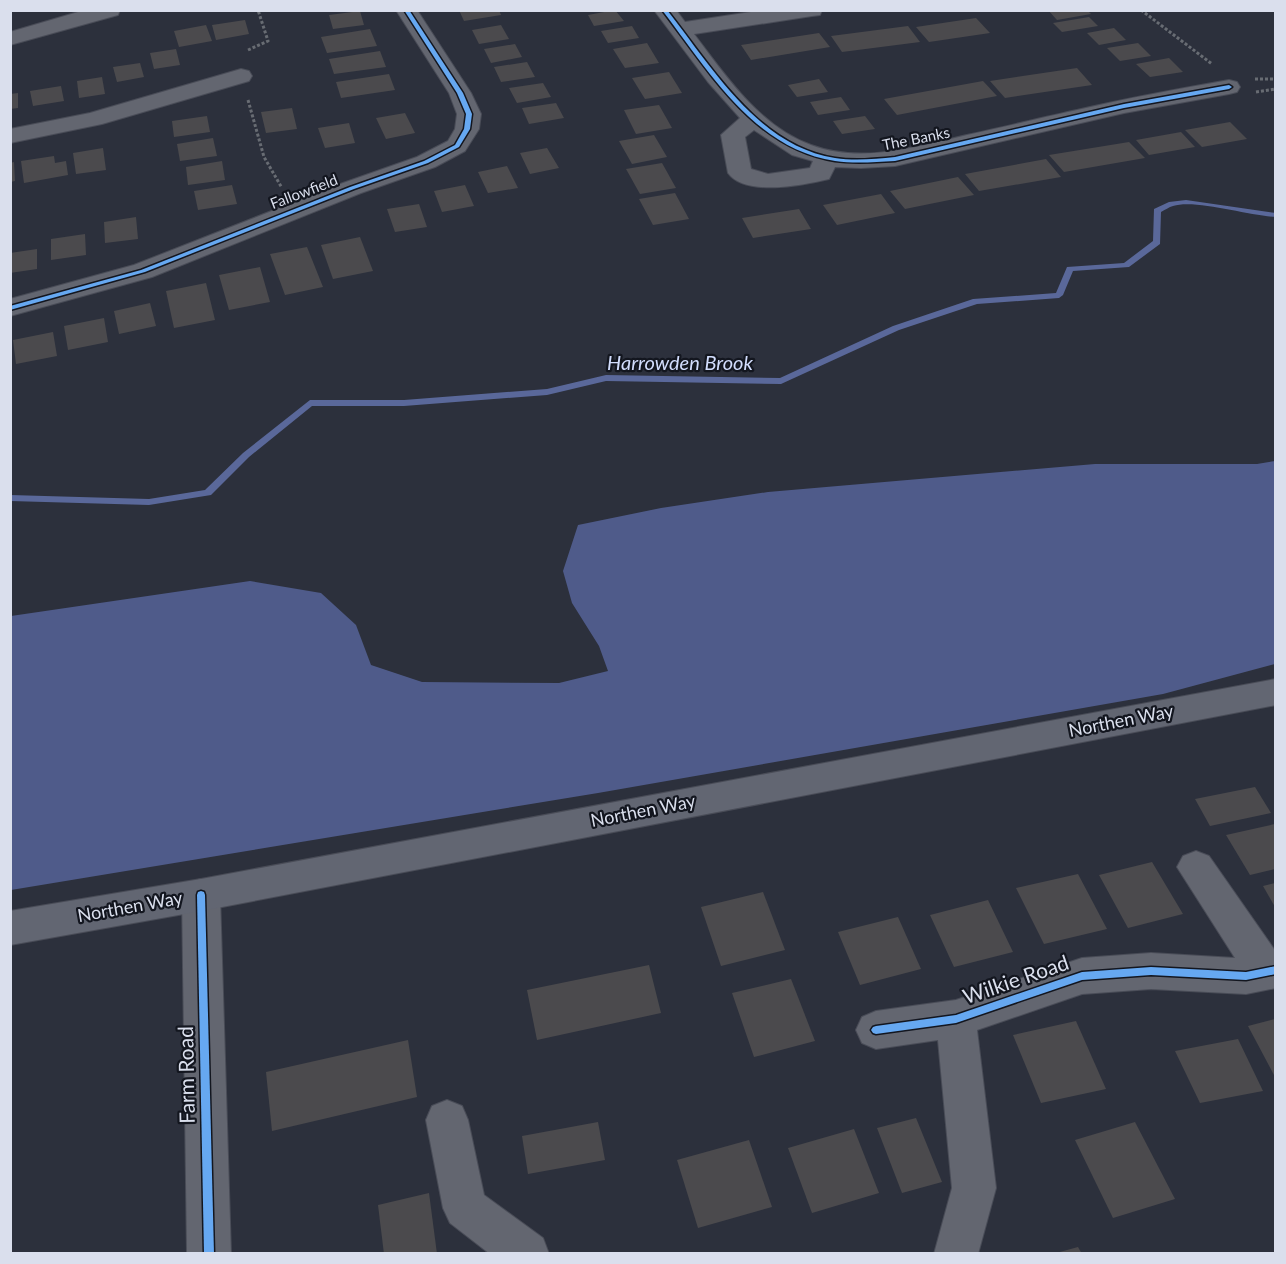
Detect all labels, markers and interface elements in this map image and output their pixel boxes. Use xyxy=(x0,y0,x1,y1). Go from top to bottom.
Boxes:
street label: The Banks xyxy=(881,123,951,153)
street label: Fallowfield xyxy=(267,170,340,212)
water label: Harrowden Brook xyxy=(607,350,753,374)
street label: Northen Way xyxy=(1067,699,1176,741)
street label: Northen Way xyxy=(589,789,698,831)
street label: Northen Way xyxy=(76,886,185,926)
street label: Wilkie Road xyxy=(959,949,1072,1008)
street label: Farm Road xyxy=(172,1026,199,1124)

